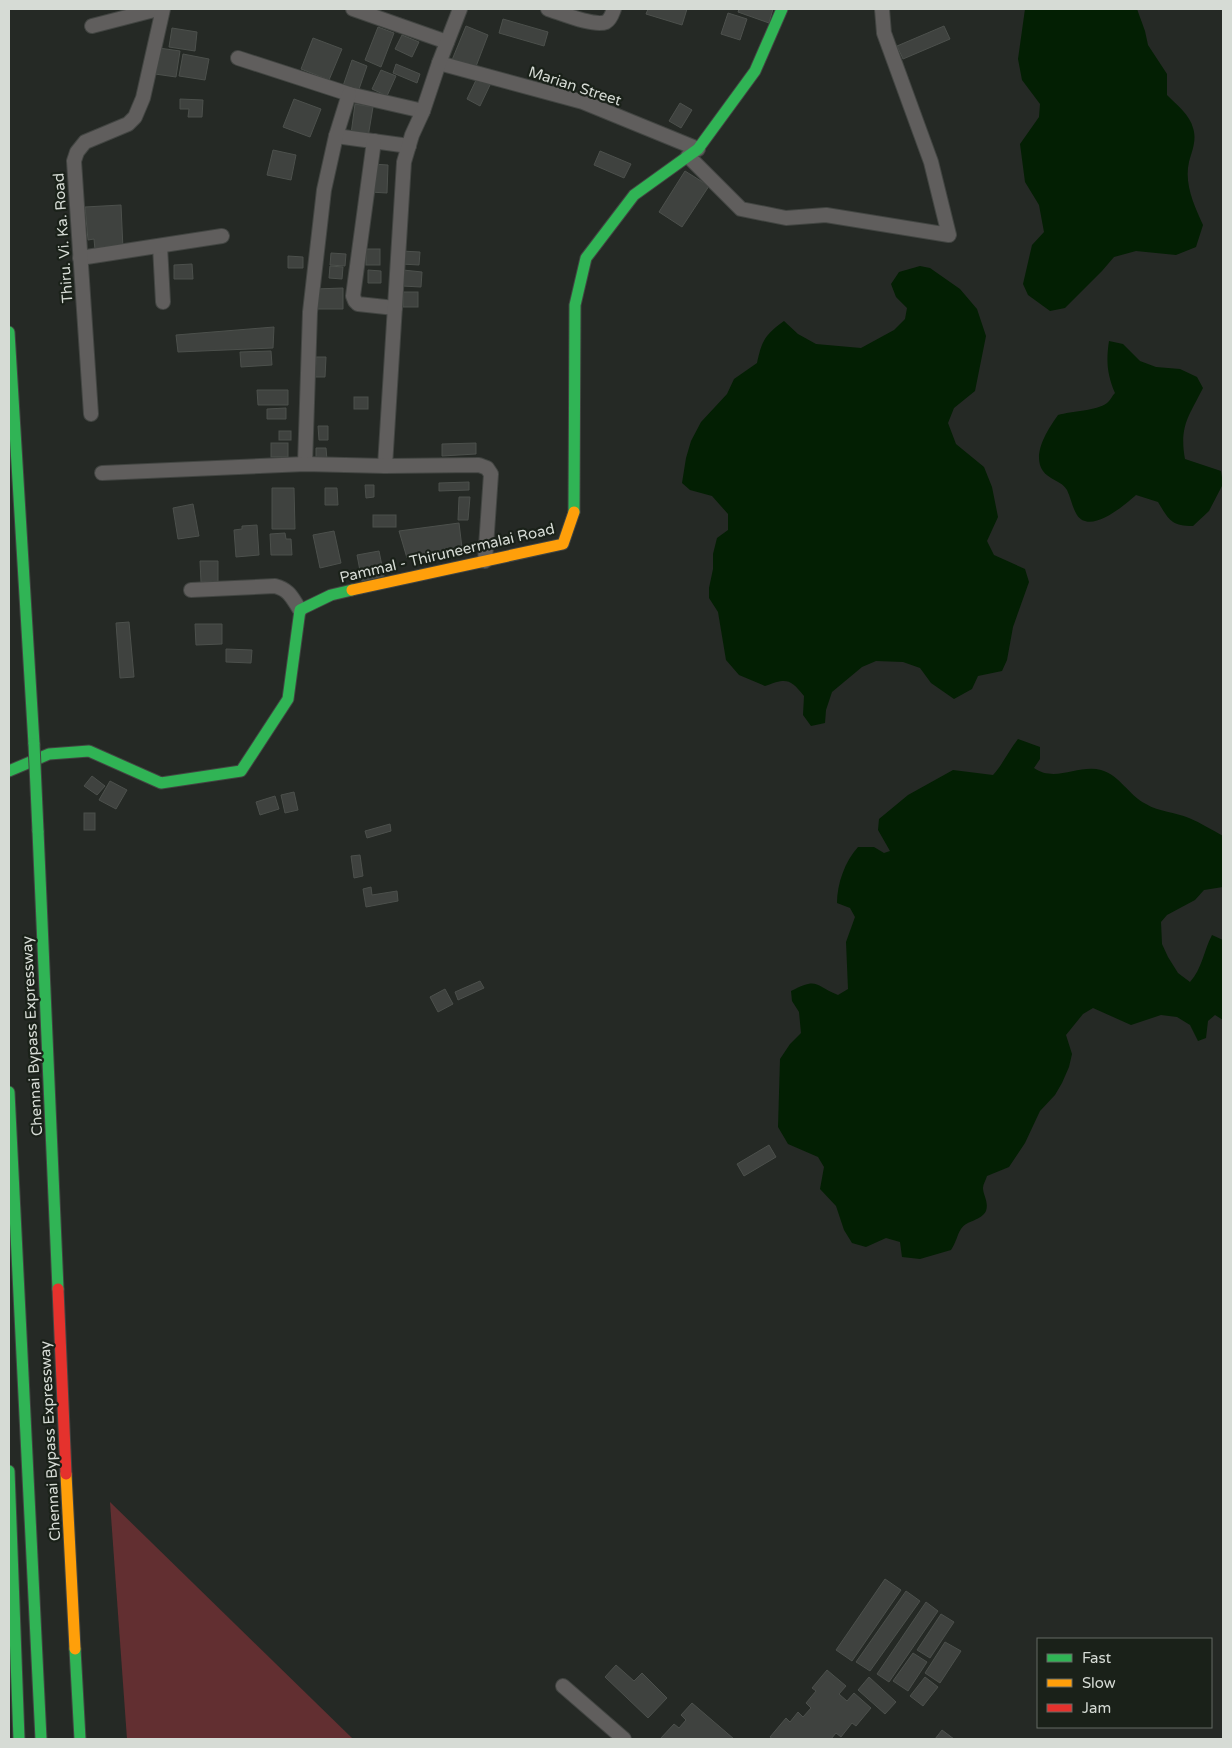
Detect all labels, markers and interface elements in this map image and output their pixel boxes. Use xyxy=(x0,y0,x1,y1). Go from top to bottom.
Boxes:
street label: Marian Street xyxy=(526,62,624,110)
street label: Thiru. Vi. Ka. Road xyxy=(49,172,77,304)
street label: Pammal - Thiruneermalai Road xyxy=(338,519,556,587)
street label: Chennai Bypass Expressway xyxy=(18,935,46,1137)
street label: Chennai Bypass Expressway xyxy=(36,1340,64,1542)
legend xyxy=(1037,1638,1212,1728)
text: Fast xyxy=(1082,1649,1112,1667)
text: Slow xyxy=(1082,1674,1116,1692)
text: Jam xyxy=(1082,1699,1111,1717)

